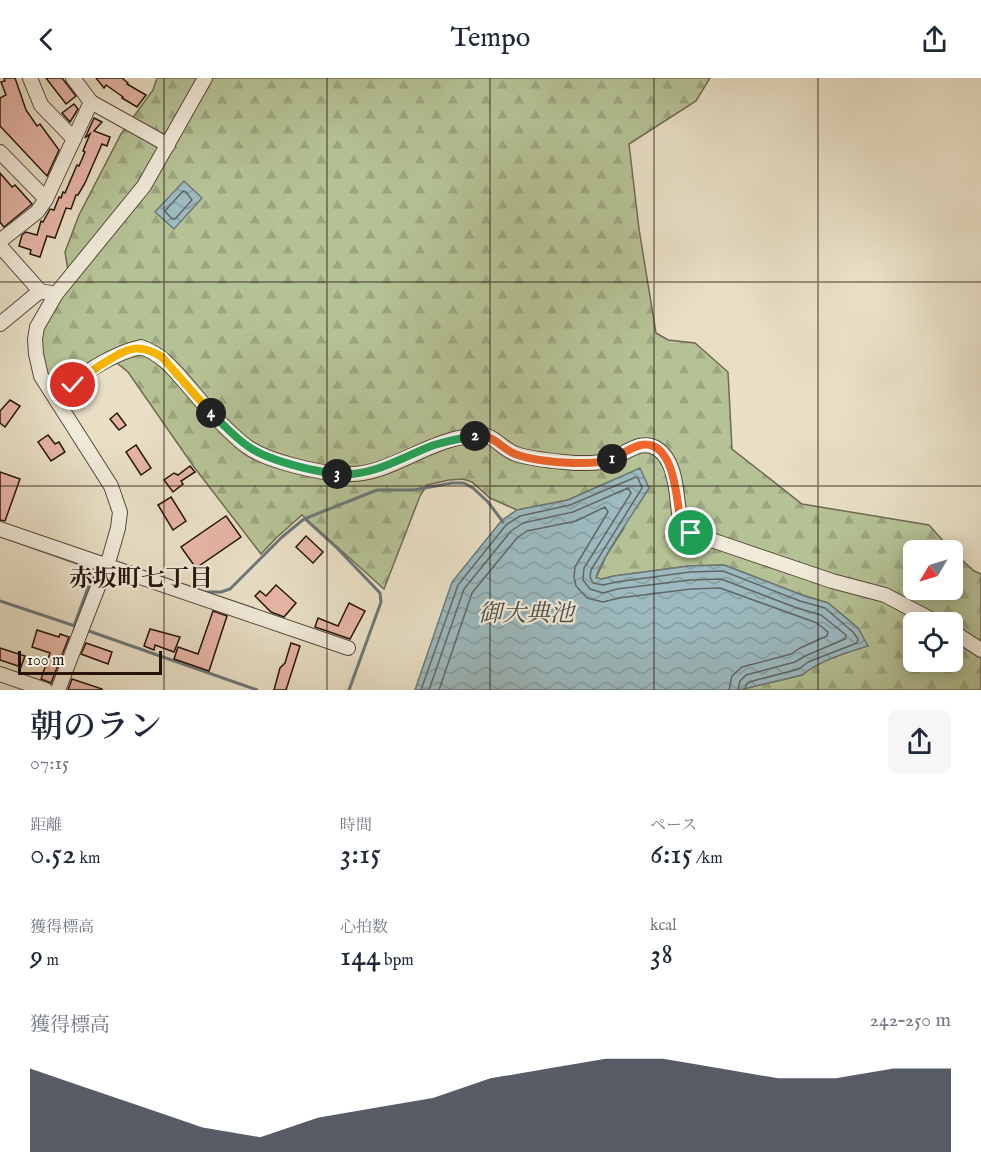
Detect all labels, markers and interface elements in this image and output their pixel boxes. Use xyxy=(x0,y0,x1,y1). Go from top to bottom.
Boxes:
text: Tempo xyxy=(451,22,530,56)
icon: back xyxy=(30,23,63,56)
icon: share xyxy=(918,23,951,56)
pin xyxy=(47,359,98,410)
icon: check xyxy=(56,368,89,401)
pin: 4 xyxy=(196,398,226,428)
text: 4 xyxy=(207,403,215,423)
pin: 2 xyxy=(460,421,490,451)
text: 2 xyxy=(471,426,479,446)
pin: 1 xyxy=(597,444,627,474)
text: 1 xyxy=(609,449,615,469)
pin: 3 xyxy=(322,459,352,489)
text: 3 xyxy=(334,464,340,484)
pin xyxy=(665,507,716,558)
icon: arrive xyxy=(674,516,707,549)
north arrow xyxy=(903,540,963,600)
map controls xyxy=(903,540,963,672)
district label: 赤坂町七丁目 xyxy=(69,564,213,595)
water label: 御大典池 xyxy=(478,599,577,630)
button: locate xyxy=(903,612,963,672)
scale bar xyxy=(18,648,162,676)
text: 100 m xyxy=(27,651,64,671)
text: 朝のラン xyxy=(30,707,162,749)
button: share xyxy=(888,710,951,773)
text: 07:15 xyxy=(30,751,69,776)
text: 距離 xyxy=(30,816,62,836)
text: 時間 xyxy=(340,816,372,836)
text: ペース xyxy=(650,816,697,836)
text: 0.52 xyxy=(30,836,76,874)
text: 3:15 xyxy=(340,836,381,874)
text: 6:15 xyxy=(650,836,693,874)
text: km xyxy=(76,849,100,869)
text: /km xyxy=(693,849,723,869)
text: kcal xyxy=(650,916,677,936)
text: 獲得標高 xyxy=(30,918,94,938)
text: 心拍数 xyxy=(340,918,388,938)
text: 38 xyxy=(650,936,673,974)
text: 9 xyxy=(30,938,43,976)
text: 144 xyxy=(340,938,381,976)
text: m xyxy=(43,951,59,971)
text: bpm xyxy=(381,951,414,971)
text: 242–250 m xyxy=(870,1008,951,1033)
text: 獲得標高 xyxy=(30,1013,110,1038)

